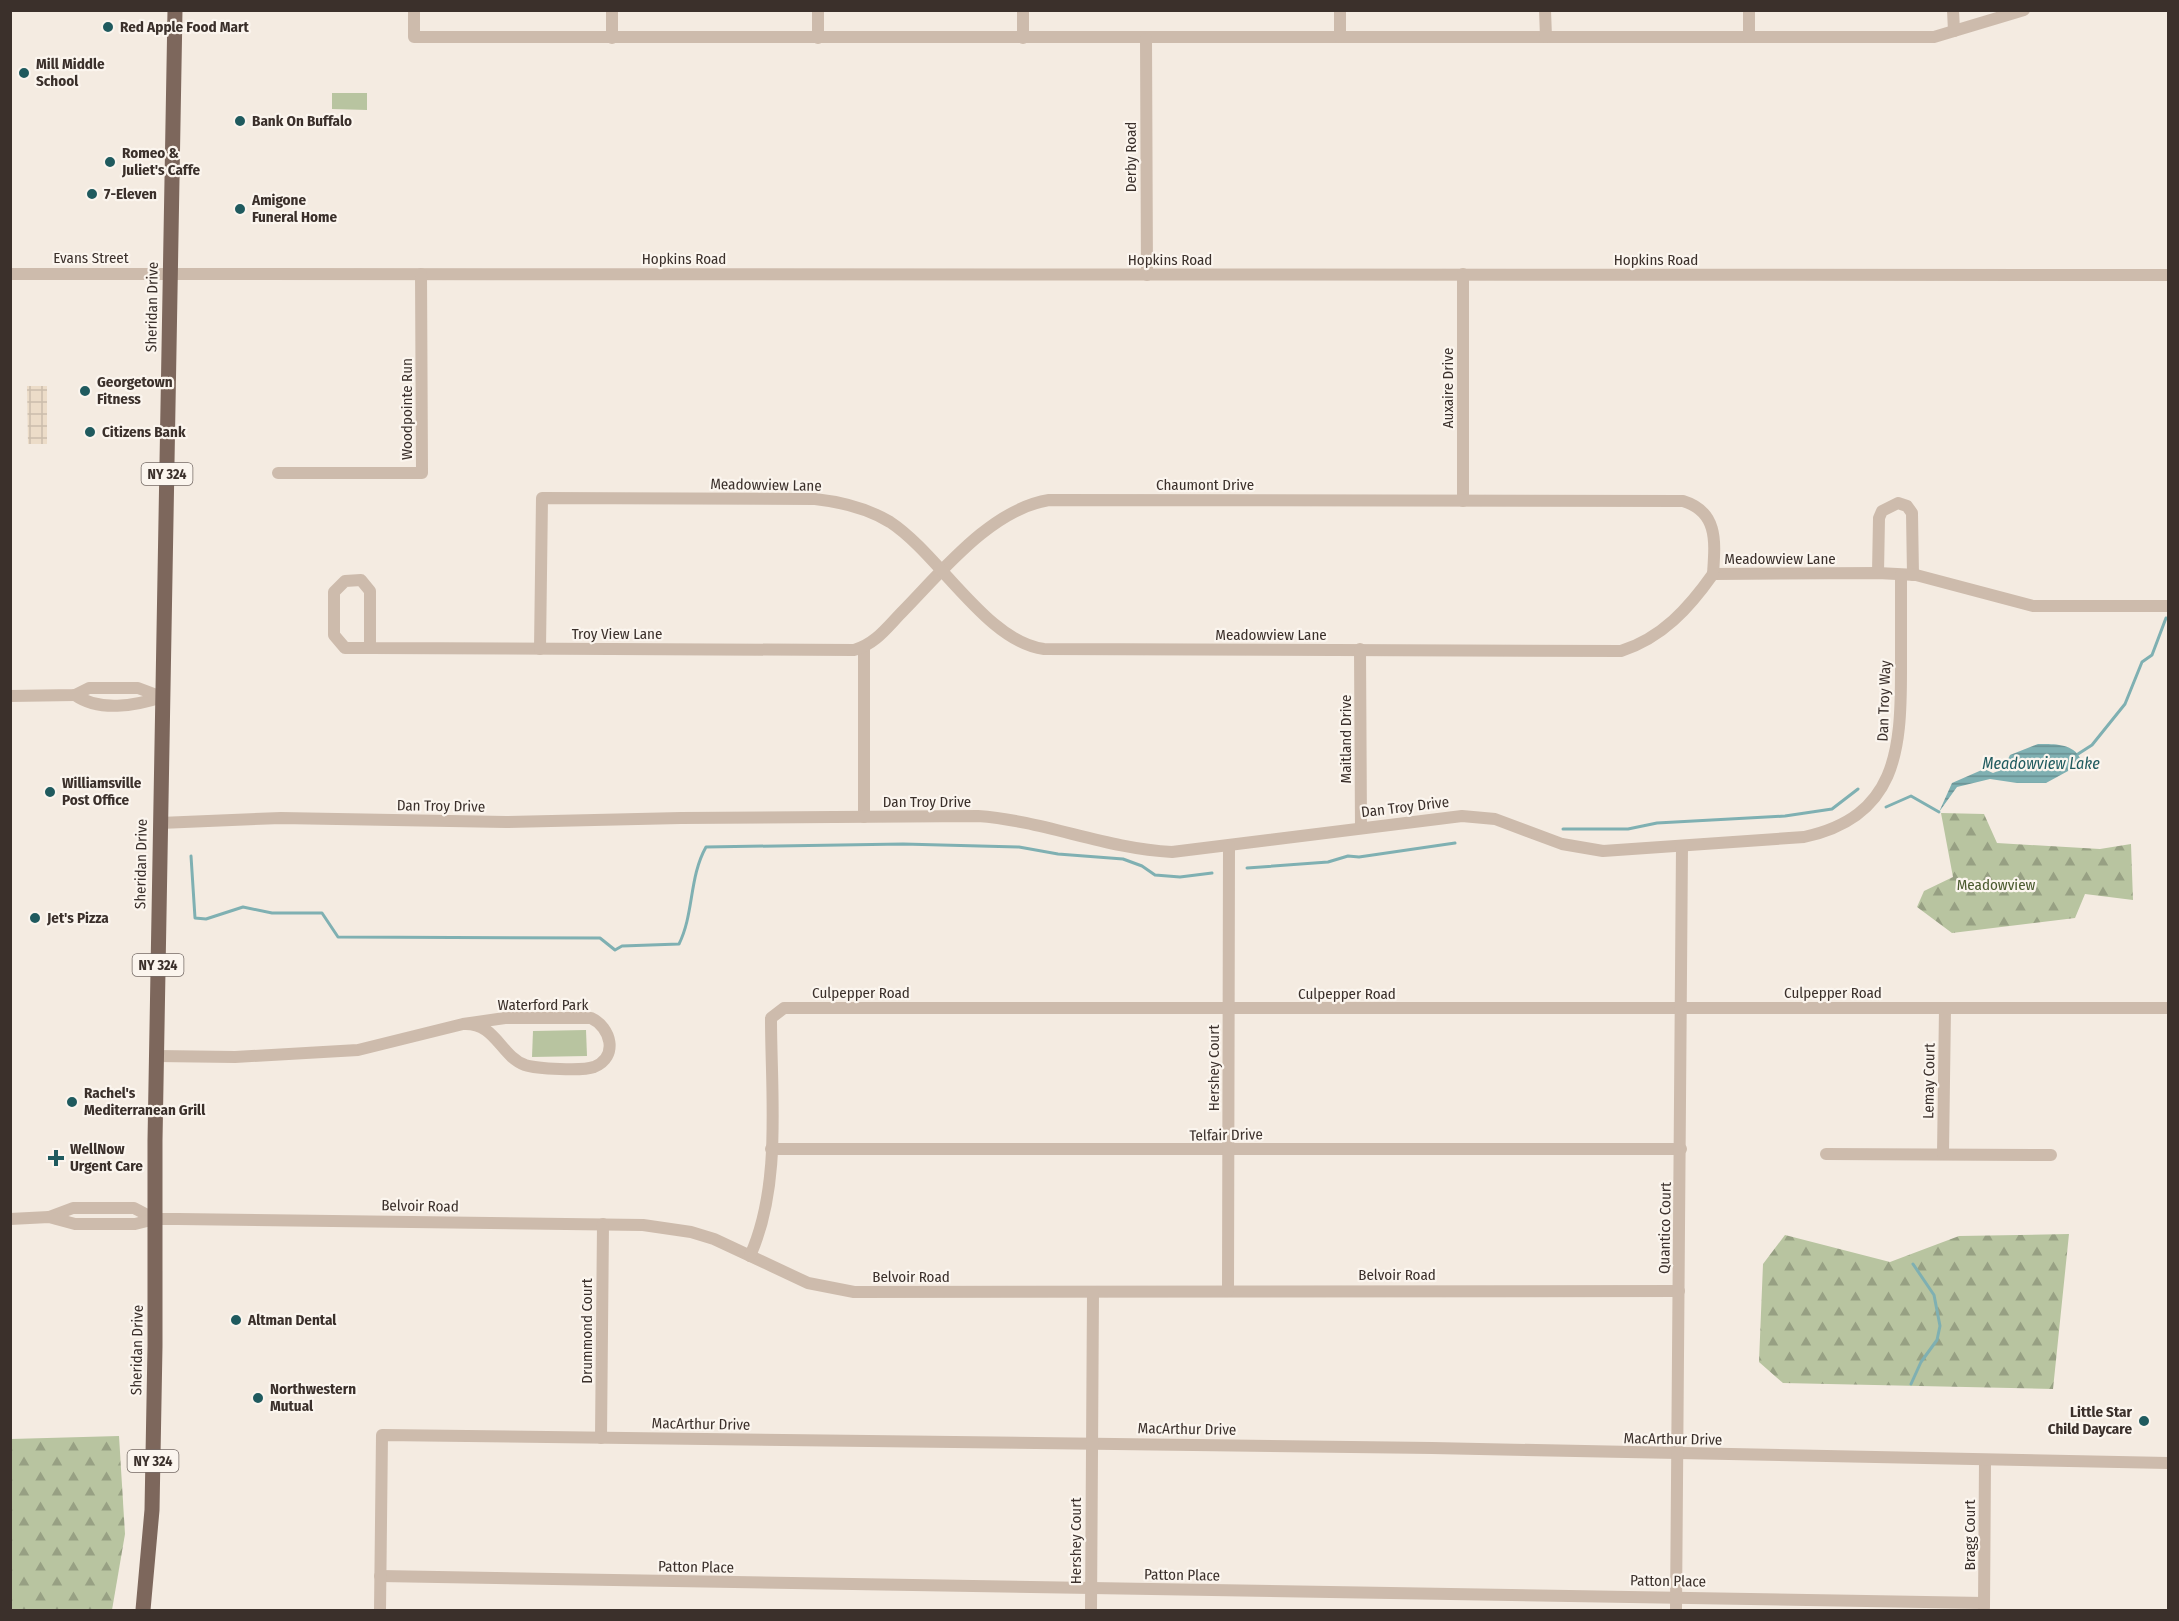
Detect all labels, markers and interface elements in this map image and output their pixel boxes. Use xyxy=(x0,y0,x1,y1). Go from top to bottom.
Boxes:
place label: Red Apple Food Mart xyxy=(120,18,249,36)
marker: Red Apple Food Mart xyxy=(101,20,115,34)
place label: Mill Middle School xyxy=(36,55,105,90)
marker: Mill Middle School xyxy=(17,66,31,80)
place label: Bank On Buffalo xyxy=(252,112,352,130)
marker: Bank On Buffalo xyxy=(233,114,247,128)
street label: Derby Road xyxy=(1122,122,1140,192)
place label: Romeo & Juliet's Caffe xyxy=(121,144,201,179)
marker: Romeo & Juliet's Caffe xyxy=(103,155,117,169)
place label: 7-Eleven xyxy=(104,185,157,203)
marker: 7-Eleven xyxy=(85,187,99,201)
place label: Amigone Funeral Home xyxy=(251,191,337,226)
marker: Amigone Funeral Home xyxy=(233,202,247,216)
street label: Evans Street xyxy=(53,249,129,267)
street label: Hopkins Road xyxy=(642,250,726,268)
street label: Hopkins Road xyxy=(1128,251,1212,269)
street label: Hopkins Road xyxy=(1614,251,1698,269)
street label: Sheridan Drive xyxy=(142,262,162,352)
street label: Auxaire Drive xyxy=(1439,348,1457,428)
street label: Woodpointe Run xyxy=(398,358,416,460)
place label: Georgetown Fitness xyxy=(97,373,173,408)
marker: Georgetown Fitness xyxy=(78,384,92,398)
place label: Citizens Bank xyxy=(102,423,186,441)
marker: Citizens Bank xyxy=(83,425,97,439)
road number: NY 324 xyxy=(142,463,192,485)
street label: Meadowview Lane xyxy=(710,475,822,495)
street label: Chaumont Drive xyxy=(1156,476,1254,494)
street label: Meadowview Lane xyxy=(1724,550,1836,568)
street label: Troy View Lane xyxy=(572,625,662,643)
street label: Meadowview Lane xyxy=(1215,626,1327,644)
street label: Dan Troy Way xyxy=(1874,660,1894,742)
street label: Maitland Drive xyxy=(1337,694,1355,784)
water label: Meadowview Lake xyxy=(1982,754,2100,773)
place label: Williamsville Post Office xyxy=(62,774,142,809)
marker: Williamsville Post Office xyxy=(43,785,57,799)
street label: Dan Troy Drive xyxy=(883,793,971,811)
street label: Dan Troy Drive xyxy=(1360,793,1450,821)
street label: Dan Troy Drive xyxy=(397,796,485,816)
street label: Sheridan Drive xyxy=(131,819,151,909)
park label: Meadowview xyxy=(1957,876,2036,894)
place label: Jet's Pizza xyxy=(46,909,109,927)
marker: Jet's Pizza xyxy=(28,911,42,925)
road number: NY 324 xyxy=(132,954,184,976)
street label: Culpepper Road xyxy=(812,984,910,1002)
street label: Culpepper Road xyxy=(1784,984,1882,1002)
street label: Culpepper Road xyxy=(1298,985,1396,1003)
street label: Waterford Park xyxy=(498,996,588,1014)
street label: Hershey Court xyxy=(1205,1025,1223,1111)
street label: Lemay Court xyxy=(1919,1043,1939,1119)
place label: Rachel's Mediterranean Grill xyxy=(84,1084,206,1119)
marker: Rachel's Mediterranean Grill xyxy=(65,1095,79,1109)
street label: Telfair Drive xyxy=(1189,1125,1263,1145)
place label: WellNow Urgent Care xyxy=(70,1140,143,1175)
marker: WellNow Urgent Care xyxy=(47,1149,65,1167)
street label: Quantico Court xyxy=(1655,1182,1675,1274)
street label: Belvoir Road xyxy=(381,1196,459,1216)
street label: Belvoir Road xyxy=(1358,1266,1436,1284)
street label: Belvoir Road xyxy=(872,1268,950,1286)
street label: Drummond Court xyxy=(578,1278,596,1384)
street label: Sheridan Drive xyxy=(127,1305,147,1395)
place label: Altman Dental xyxy=(247,1311,337,1329)
marker: Altman Dental xyxy=(229,1313,243,1327)
place label: Northwestern Mutual xyxy=(270,1380,356,1415)
marker: Northwestern Mutual xyxy=(251,1391,265,1405)
place label: Little Star Child Daycare xyxy=(2048,1403,2132,1438)
street label: MacArthur Drive xyxy=(651,1414,751,1434)
marker: Little Star Child Daycare xyxy=(2137,1414,2151,1428)
street label: MacArthur Drive xyxy=(1137,1419,1237,1439)
street label: MacArthur Drive xyxy=(1623,1429,1723,1449)
road number: NY 324 xyxy=(128,1450,178,1472)
street label: Hershey Court xyxy=(1067,1498,1085,1584)
street label: Bragg Court xyxy=(1961,1499,1979,1571)
street label: Patton Place xyxy=(658,1557,734,1577)
street label: Patton Place xyxy=(1144,1565,1220,1585)
street label: Patton Place xyxy=(1630,1571,1706,1591)

